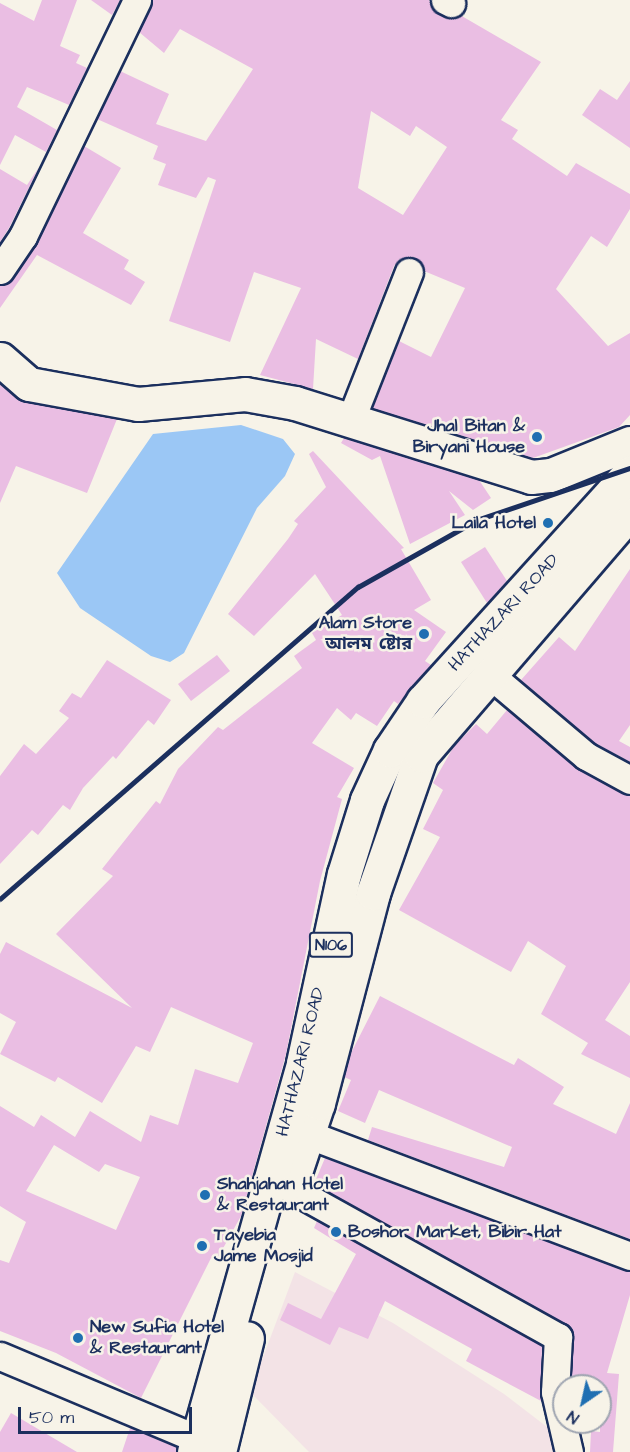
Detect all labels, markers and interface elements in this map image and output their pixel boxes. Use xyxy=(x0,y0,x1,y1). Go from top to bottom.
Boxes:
place label: Jhal Bitan & Biryani House xyxy=(413,416,525,458)
marker: Jhal Bitan & Biryani House xyxy=(530,430,544,444)
place label: Laila Hotel xyxy=(452,512,536,534)
marker: Laila Hotel xyxy=(541,516,555,530)
street label: HATHAZARI ROAD xyxy=(444,550,564,676)
place label: Alam Store আলম ষ্টোর xyxy=(319,613,412,656)
marker: Alam Store আলম ষ্টোর xyxy=(417,627,431,641)
road number: N106 xyxy=(308,932,354,958)
street label: HATHAZARI ROAD xyxy=(272,985,330,1139)
place label: Shahjahan Hotel & Restaurant xyxy=(217,1174,343,1216)
marker: Shahjahan Hotel & Restaurant xyxy=(198,1188,212,1202)
place label: Boshor Market, Bibir Hat xyxy=(348,1221,561,1243)
place label: Tayebia Jame Mosjid xyxy=(214,1225,313,1268)
marker: Boshor Market, Bibir Hat xyxy=(329,1225,343,1239)
marker: Tayebia Jame Mosjid xyxy=(195,1239,209,1253)
place label: New Sufia Hotel & Restaurant xyxy=(90,1317,224,1360)
marker: New Sufia Hotel & Restaurant xyxy=(71,1331,85,1345)
north arrow xyxy=(552,1374,612,1434)
scale bar xyxy=(21,1395,195,1433)
text: 50 m xyxy=(29,1405,74,1430)
text: N xyxy=(563,1405,583,1429)

